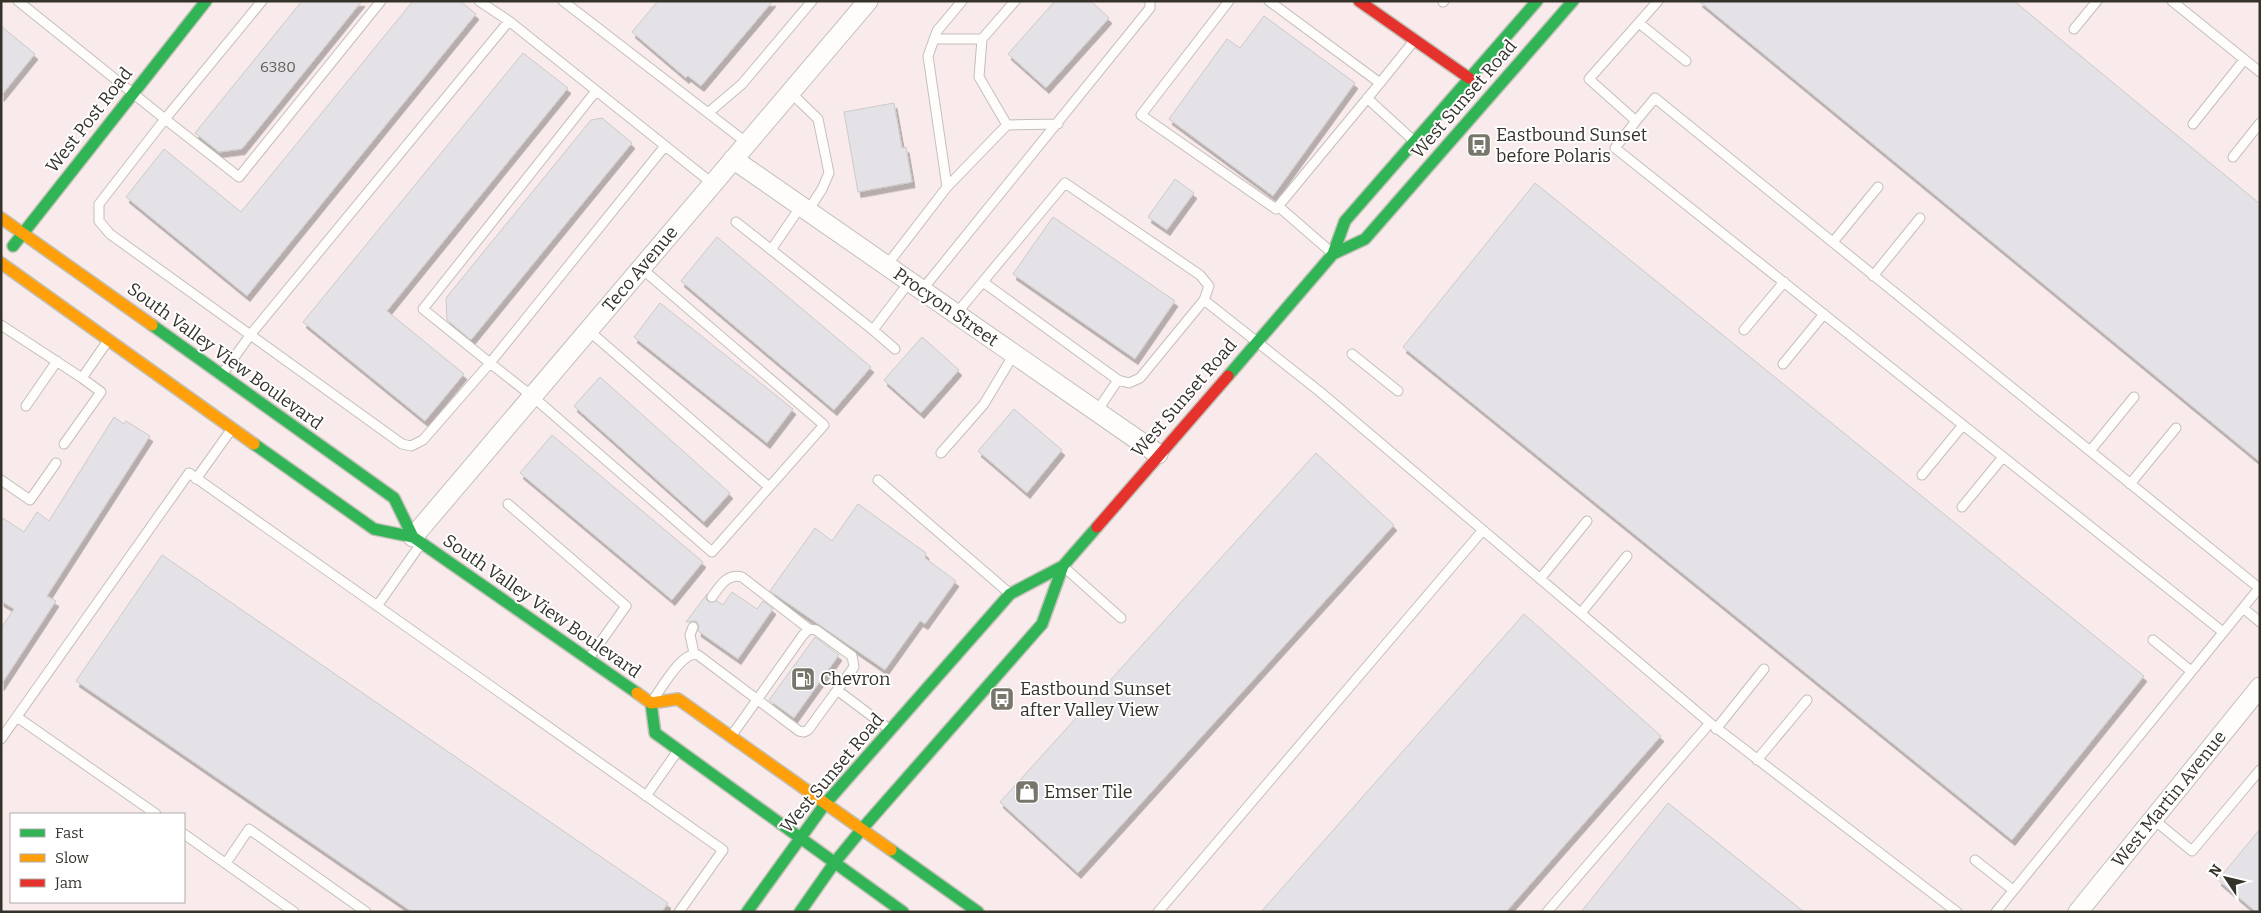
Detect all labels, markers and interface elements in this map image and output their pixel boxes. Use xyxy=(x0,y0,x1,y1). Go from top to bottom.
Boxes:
street label: West Sunset Road xyxy=(1407,35,1522,163)
house number: 6380 xyxy=(260,58,296,76)
street label: West Post Road xyxy=(41,63,137,177)
place label: Eastbound Sunset before Polaris xyxy=(1496,124,1648,167)
bus stop icon: Eastbound Sunset before Polaris xyxy=(1466,132,1492,158)
street label: Teco Avenue xyxy=(598,221,682,317)
street label: Procyon Street xyxy=(889,263,1003,351)
street label: South Valley View Boulevard xyxy=(123,278,327,435)
street label: West Sunset Road xyxy=(1127,334,1242,462)
street label: South Valley View Boulevard xyxy=(439,529,645,683)
fuel station icon: Chevron xyxy=(790,666,816,692)
place label: Chevron xyxy=(820,668,891,690)
place label: Eastbound Sunset after Valley View xyxy=(1020,678,1172,721)
bus stop icon: Eastbound Sunset after Valley View xyxy=(989,686,1015,712)
street label: West Sunset Road xyxy=(775,708,889,837)
street label: West Martin Avenue xyxy=(2107,726,2231,872)
shop icon: Emser Tile xyxy=(1014,779,1040,805)
place label: Emser Tile xyxy=(1044,781,1133,803)
legend xyxy=(10,813,185,903)
text: Fast xyxy=(55,824,84,842)
text: Slow xyxy=(55,849,90,867)
north arrow xyxy=(2201,853,2251,903)
text: N xyxy=(2206,861,2226,880)
text: Jam xyxy=(54,874,83,892)

